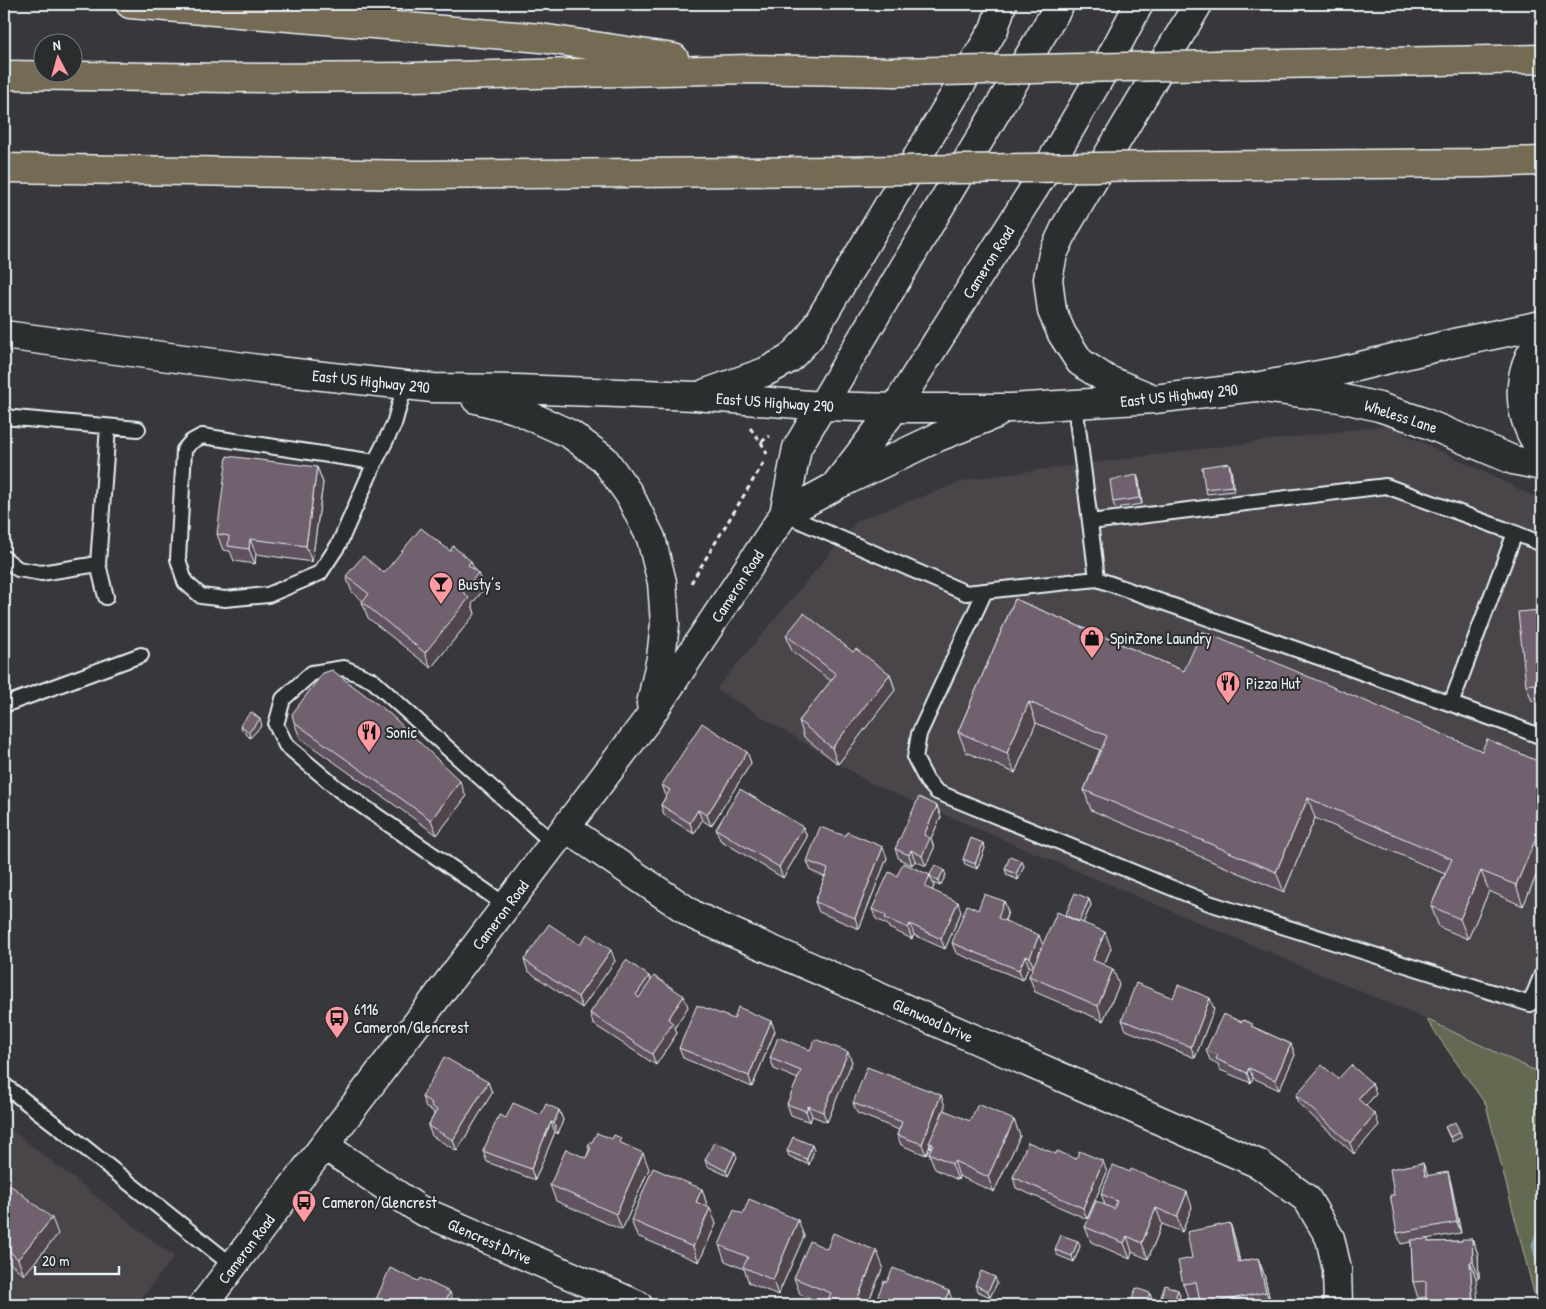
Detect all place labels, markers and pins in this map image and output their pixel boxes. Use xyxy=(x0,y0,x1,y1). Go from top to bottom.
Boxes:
bar icon: Busty’s xyxy=(428,571,454,605)
place label: Busty’s xyxy=(458,573,501,595)
shop icon: SpinZone Laundry xyxy=(1079,625,1105,659)
place label: SpinZone Laundry xyxy=(1110,627,1212,649)
restaurant icon: Pizza Hut xyxy=(1215,670,1241,704)
place label: Pizza Hut xyxy=(1246,672,1301,694)
restaurant icon: Sonic xyxy=(356,719,382,753)
place label: Sonic xyxy=(386,721,418,743)
place label: 6116 Cameron/Glencrest xyxy=(354,998,469,1038)
bus stop icon: 6116 Cameron/Glencrest xyxy=(324,1005,350,1039)
bus stop icon: Cameron/Glencrest xyxy=(291,1189,317,1223)
place label: Cameron/Glencrest xyxy=(322,1191,437,1213)

